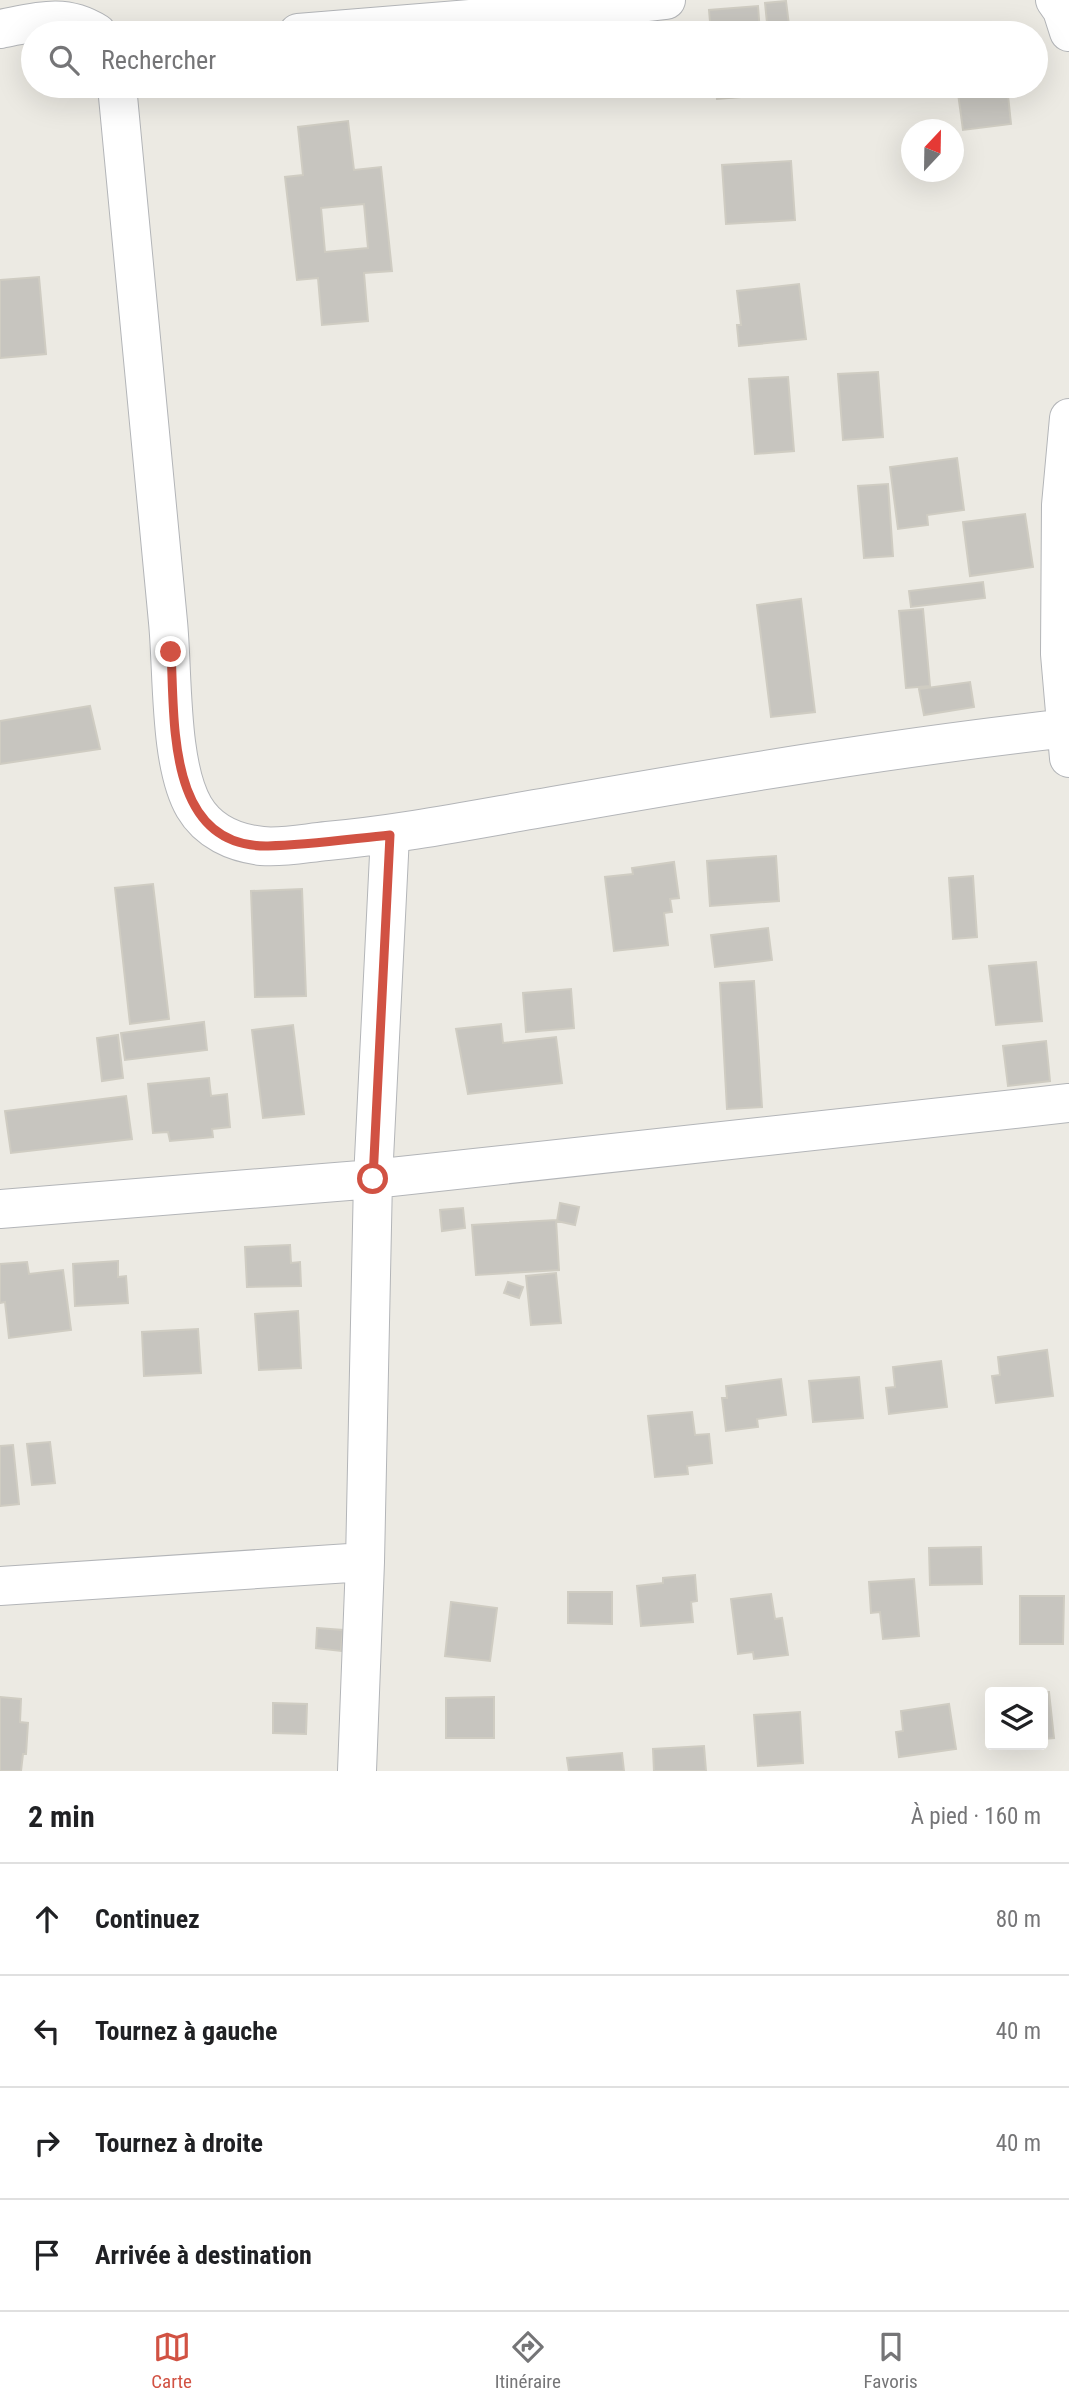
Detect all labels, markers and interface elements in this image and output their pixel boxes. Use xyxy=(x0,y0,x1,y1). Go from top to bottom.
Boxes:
search box xyxy=(21,21,1048,98)
icon: search xyxy=(45,41,83,79)
text: Rechercher xyxy=(101,45,216,75)
north arrow xyxy=(901,119,964,182)
route end xyxy=(155,636,186,667)
route start xyxy=(357,1163,388,1194)
map controls xyxy=(985,1687,1048,1750)
button: layers xyxy=(985,1687,1048,1750)
text: 2 min xyxy=(28,1799,95,1834)
text: À pied · 160 m xyxy=(911,1803,1041,1830)
icon: ahead xyxy=(28,1900,66,1938)
text: Continuez xyxy=(95,1904,200,1934)
text: 80 m xyxy=(996,1906,1041,1933)
icon: left xyxy=(28,2012,66,2050)
text: Tournez à gauche xyxy=(95,2016,277,2046)
text: 40 m xyxy=(996,2018,1041,2045)
icon: right xyxy=(28,2124,66,2162)
text: Tournez à droite xyxy=(95,2128,263,2158)
text: 40 m xyxy=(996,2130,1041,2157)
icon: arrive xyxy=(28,2236,66,2274)
text: Arrivée à destination xyxy=(95,2240,312,2270)
tab: Carte xyxy=(151,2328,192,2393)
tab: Itinéraire xyxy=(495,2328,561,2393)
tab: Favoris xyxy=(864,2328,918,2393)

